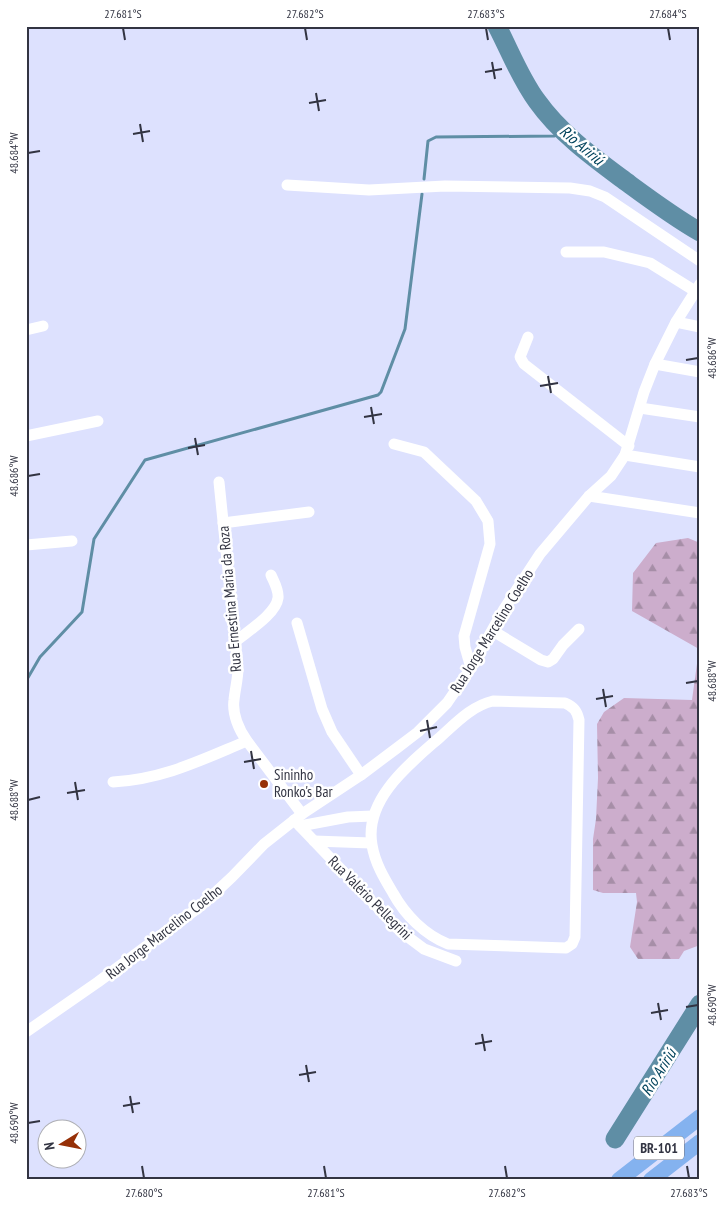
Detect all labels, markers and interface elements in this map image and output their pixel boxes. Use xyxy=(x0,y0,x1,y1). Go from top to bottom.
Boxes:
text: 27.681°S xyxy=(104,6,142,21)
text: 27.682°S xyxy=(286,6,324,21)
text: 27.683°S xyxy=(467,6,505,21)
text: 27.684°S xyxy=(649,6,687,21)
water label: Rio Aririú xyxy=(556,121,609,170)
text: 48.684°W xyxy=(6,132,21,174)
text: 48.686°W xyxy=(704,337,719,379)
text: 48.686°W xyxy=(6,455,21,497)
street label: Rua Ernestina Maria da Roza xyxy=(214,525,245,673)
street label: Rua Jorge Marcelino Coelho xyxy=(446,565,537,696)
text: 48.688°W xyxy=(704,660,719,702)
place label: Sininho Ronko's Bar xyxy=(274,765,333,801)
marker: Sininho Ronko's Bar xyxy=(258,778,270,790)
text: 48.688°W xyxy=(6,779,21,821)
street label: Rua Valério Pellegrini xyxy=(324,852,416,944)
street label: Rua Jorge Marcelino Coelho xyxy=(102,880,226,983)
text: 48.690°W xyxy=(704,984,719,1026)
water label: Rio Aririú xyxy=(636,1044,681,1099)
text: 48.690°W xyxy=(6,1102,21,1144)
north arrow xyxy=(38,1118,88,1168)
road number: BR-101 xyxy=(634,1136,684,1160)
text: N xyxy=(40,1141,59,1152)
text: 27.680°S xyxy=(125,1185,163,1200)
text: 27.681°S xyxy=(307,1185,345,1200)
text: 27.682°S xyxy=(488,1185,526,1200)
text: 27.683°S xyxy=(670,1185,708,1200)

